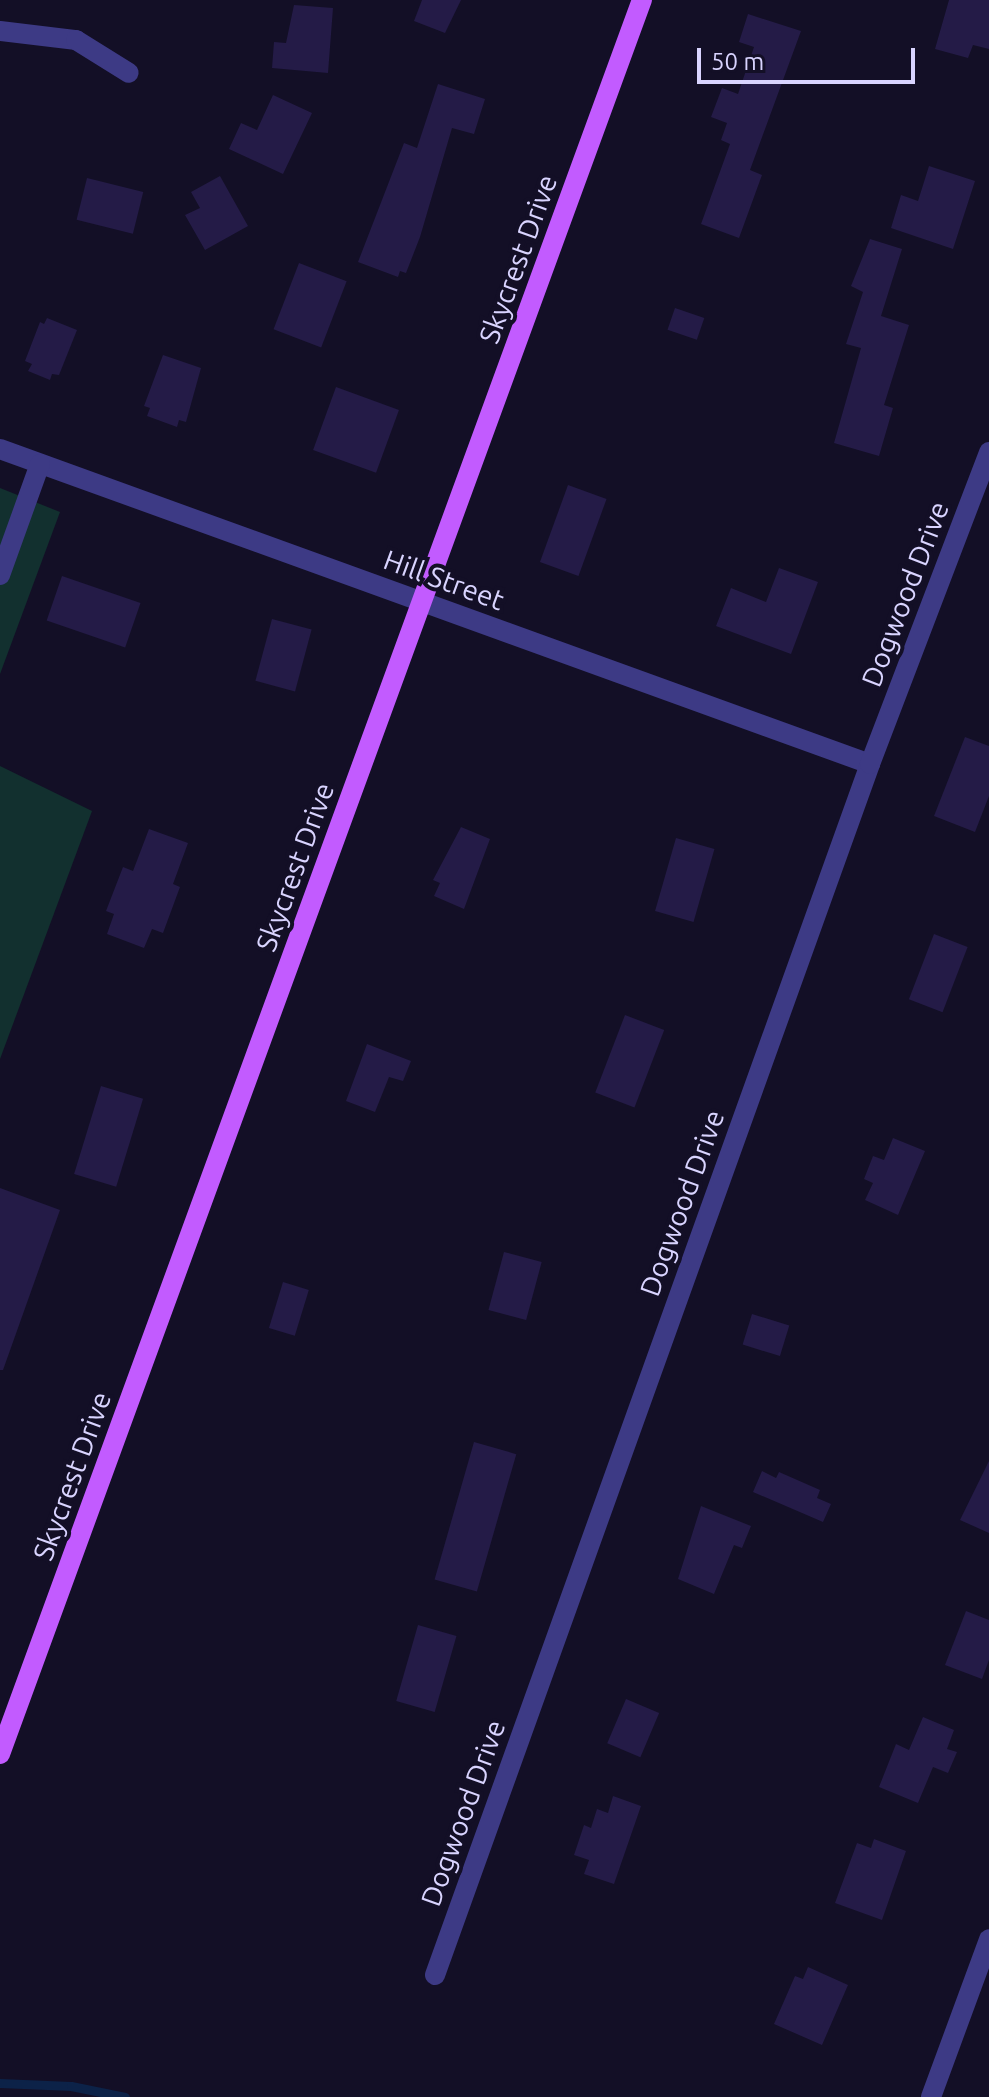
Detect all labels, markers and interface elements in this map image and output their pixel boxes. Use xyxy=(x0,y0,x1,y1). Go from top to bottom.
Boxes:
scale bar xyxy=(701,32,919,82)
text: 50 m xyxy=(711,48,764,75)
street label: Skycrest Drive xyxy=(472,170,564,348)
street label: Dogwood Drive xyxy=(854,497,956,691)
street label: Hill Street xyxy=(379,543,509,617)
street label: Skycrest Drive xyxy=(249,778,341,956)
street label: Dogwood Drive xyxy=(633,1105,731,1301)
street label: Skycrest Drive xyxy=(26,1387,118,1565)
street label: Dogwood Drive xyxy=(414,1715,512,1911)

